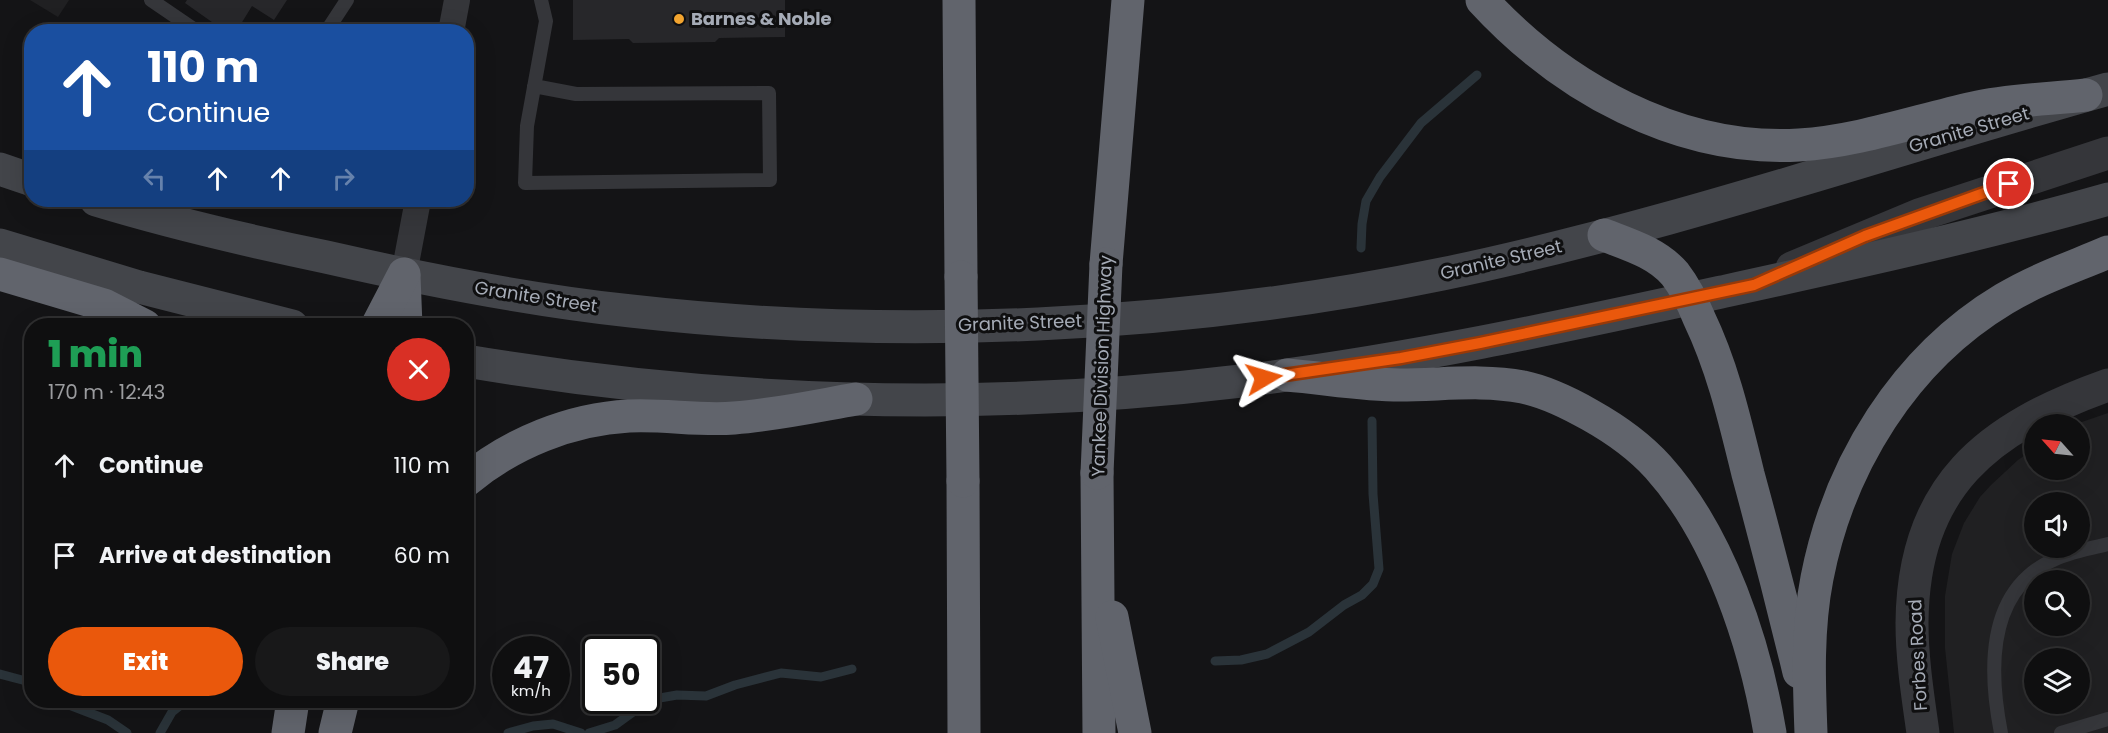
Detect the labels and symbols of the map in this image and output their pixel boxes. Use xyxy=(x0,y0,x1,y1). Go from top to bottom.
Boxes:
place label: Barnes & Noble xyxy=(691,6,832,31)
marker: Barnes & Noble xyxy=(672,12,686,26)
street label: Granite Street xyxy=(1906,100,2032,159)
pin xyxy=(1983,158,2034,209)
street label: Granite Street xyxy=(1438,233,1564,286)
street label: Yankee Division Highway xyxy=(1085,255,1118,477)
street label: Granite Street xyxy=(473,274,599,319)
street label: Granite Street xyxy=(958,308,1082,337)
position arrow xyxy=(1232,346,1296,410)
north arrow xyxy=(2024,414,2090,480)
street label: Forbes Road xyxy=(1902,599,1933,711)
speed limit sign: 50 xyxy=(582,636,660,714)

